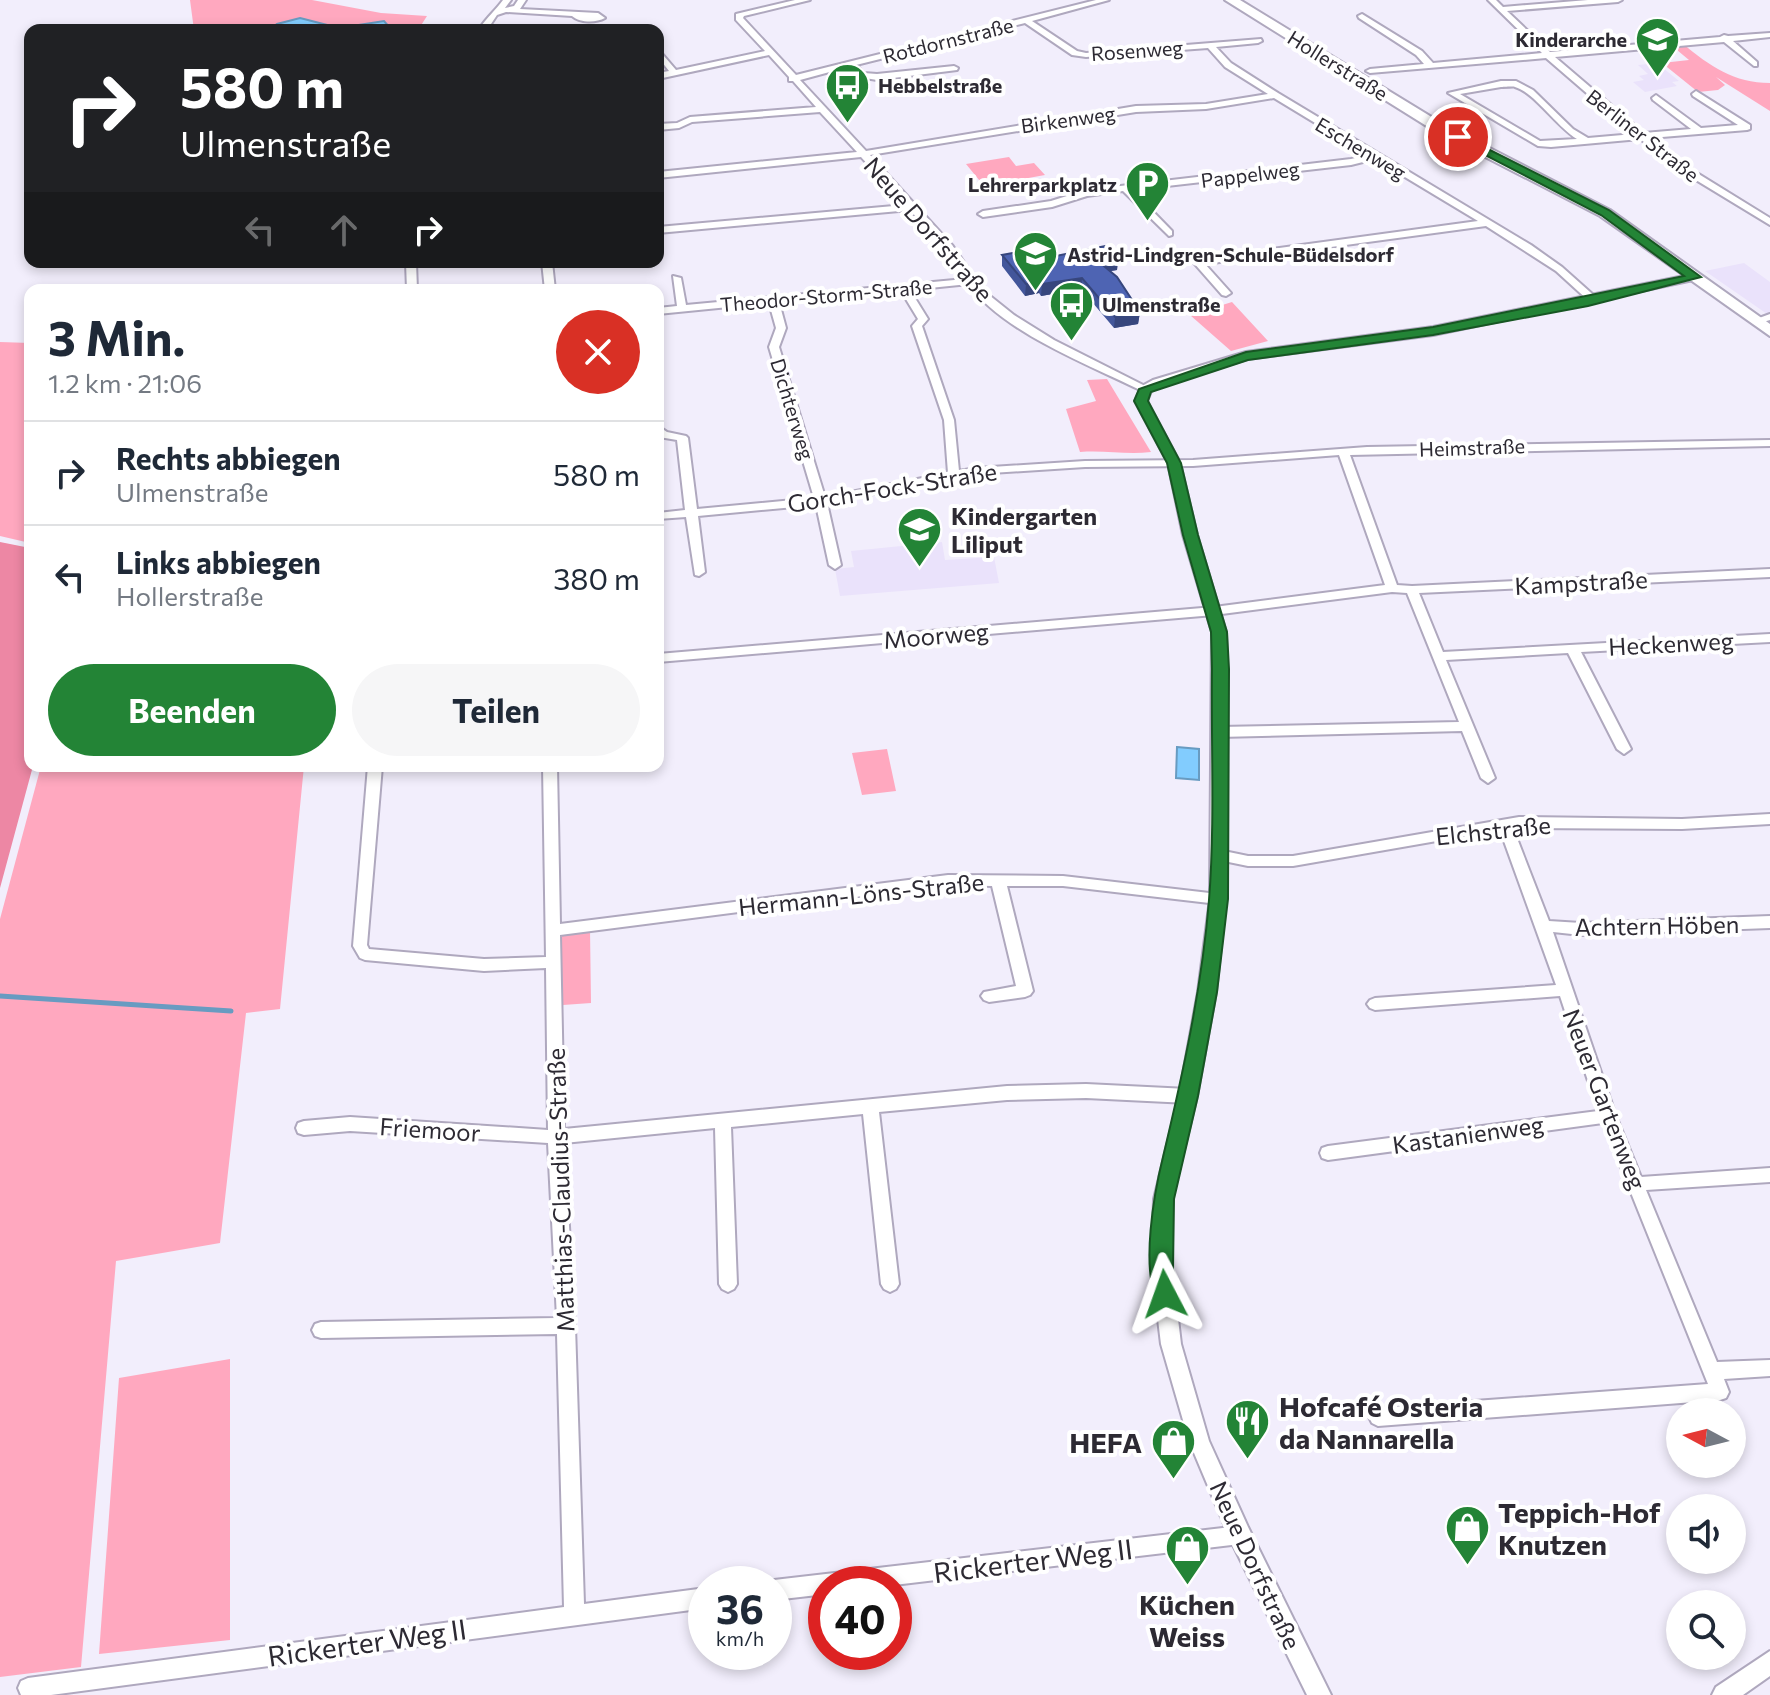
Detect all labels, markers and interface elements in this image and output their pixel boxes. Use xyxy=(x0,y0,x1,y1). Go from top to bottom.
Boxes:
street label: Rotdornstraße xyxy=(880,12,1016,68)
school or university icon: Kinderarche xyxy=(1634,15,1682,78)
street label: Hollerstraße xyxy=(1284,25,1392,105)
place label: Kinderarche xyxy=(1515,27,1627,51)
street label: Rosenweg xyxy=(1090,35,1184,65)
text: 580 m xyxy=(180,51,344,120)
icon: right xyxy=(48,56,152,160)
bus stop icon: Hebbelstraße xyxy=(823,61,871,124)
place label: Hebbelstraße xyxy=(878,73,1002,97)
street label: Berliner Straße xyxy=(1582,84,1704,186)
street label: Birkenweg xyxy=(1019,100,1117,138)
pin xyxy=(1424,103,1492,171)
street label: Eschenweg xyxy=(1311,112,1411,184)
icon: arrive xyxy=(1436,115,1480,159)
text: Ulmenstraße xyxy=(180,120,391,164)
street label: Neue Dorfstraße xyxy=(858,151,1000,307)
street label: Pappelweg xyxy=(1199,156,1301,192)
parking icon: Lehrerparkplatz xyxy=(1124,160,1172,223)
place label: Lehrerparkplatz xyxy=(968,172,1117,196)
icon: left xyxy=(238,208,282,252)
icon: ahead xyxy=(322,208,366,252)
icon: right xyxy=(406,208,450,252)
school or university icon: Astrid-Lindgren-Schule-Büdelsdorf xyxy=(1012,230,1060,293)
place label: Astrid-Lindgren-Schule-Büdelsdorf xyxy=(1067,242,1395,266)
street label: Theodor-Storm-Straße xyxy=(719,274,933,316)
bus stop icon: Ulmenstraße xyxy=(1047,280,1095,343)
place label: Ulmenstraße xyxy=(1102,292,1221,316)
text: 3 Min. xyxy=(48,307,185,366)
button: close xyxy=(556,310,640,394)
street label: Dichterweg xyxy=(766,355,820,463)
text: 1.2 km · 21:06 xyxy=(48,367,202,398)
street label: Heimstraße xyxy=(1418,433,1526,461)
text: Rechts abbiegen xyxy=(116,439,341,476)
icon: right xyxy=(48,451,92,495)
text: 580 m xyxy=(553,455,640,492)
street label: Gorch-Fock-Straße xyxy=(785,456,999,518)
text: Ulmenstraße xyxy=(116,476,269,507)
place label: Kindergarten Liliput xyxy=(951,501,1097,558)
school or university icon: Kindergarten Liliput xyxy=(896,505,944,568)
text: Links abbiegen xyxy=(116,543,321,580)
icon: left xyxy=(48,555,92,599)
text: 380 m xyxy=(553,559,640,596)
street label: Kampstraße xyxy=(1514,564,1648,600)
text: Hollerstraße xyxy=(116,580,264,611)
street label: Moorweg xyxy=(882,616,990,654)
street label: Heckenweg xyxy=(1608,625,1734,661)
button: Beenden xyxy=(48,664,336,756)
button: Teilen xyxy=(352,664,640,756)
street label: Elchstraße xyxy=(1434,810,1552,850)
street label: Hermann-Löns-Straße xyxy=(737,867,985,921)
street label: Achtern Höben xyxy=(1574,909,1740,941)
street label: Neuer Gartenweg xyxy=(1557,1005,1653,1193)
street label: Matthias-Claudius-Straße xyxy=(541,1047,579,1333)
street label: Kastanienweg xyxy=(1391,1109,1545,1159)
street label: Friemoor xyxy=(379,1111,482,1147)
position arrow xyxy=(1123,1252,1207,1336)
place label: Hofcafé Osteria da Nannarella xyxy=(1279,1389,1483,1455)
restaurant icon: Hofcafé Osteria da Nannarella xyxy=(1224,1398,1272,1461)
north arrow xyxy=(1666,1398,1746,1478)
map controls xyxy=(1666,1398,1746,1670)
shop icon: HEFA xyxy=(1149,1418,1197,1481)
place label: HEFA xyxy=(1069,1425,1142,1459)
street label: Neue Dorfstraße xyxy=(1204,1476,1308,1654)
button: sound xyxy=(1666,1494,1746,1574)
place label: Teppich-Hof Knutzen xyxy=(1498,1495,1661,1561)
shop icon: Teppich-Hof Knutzen xyxy=(1443,1504,1491,1567)
shop icon: Küchen Weiss xyxy=(1163,1523,1211,1586)
street label: Rickerter Weg II xyxy=(931,1531,1135,1589)
speed limit sign: 40 xyxy=(808,1566,912,1670)
text: 36 xyxy=(716,1583,764,1632)
place label: Küchen Weiss xyxy=(1139,1587,1235,1653)
button: search xyxy=(1666,1590,1746,1670)
street label: Rickerter Weg II xyxy=(265,1611,469,1673)
text: km/h xyxy=(716,1626,764,1650)

